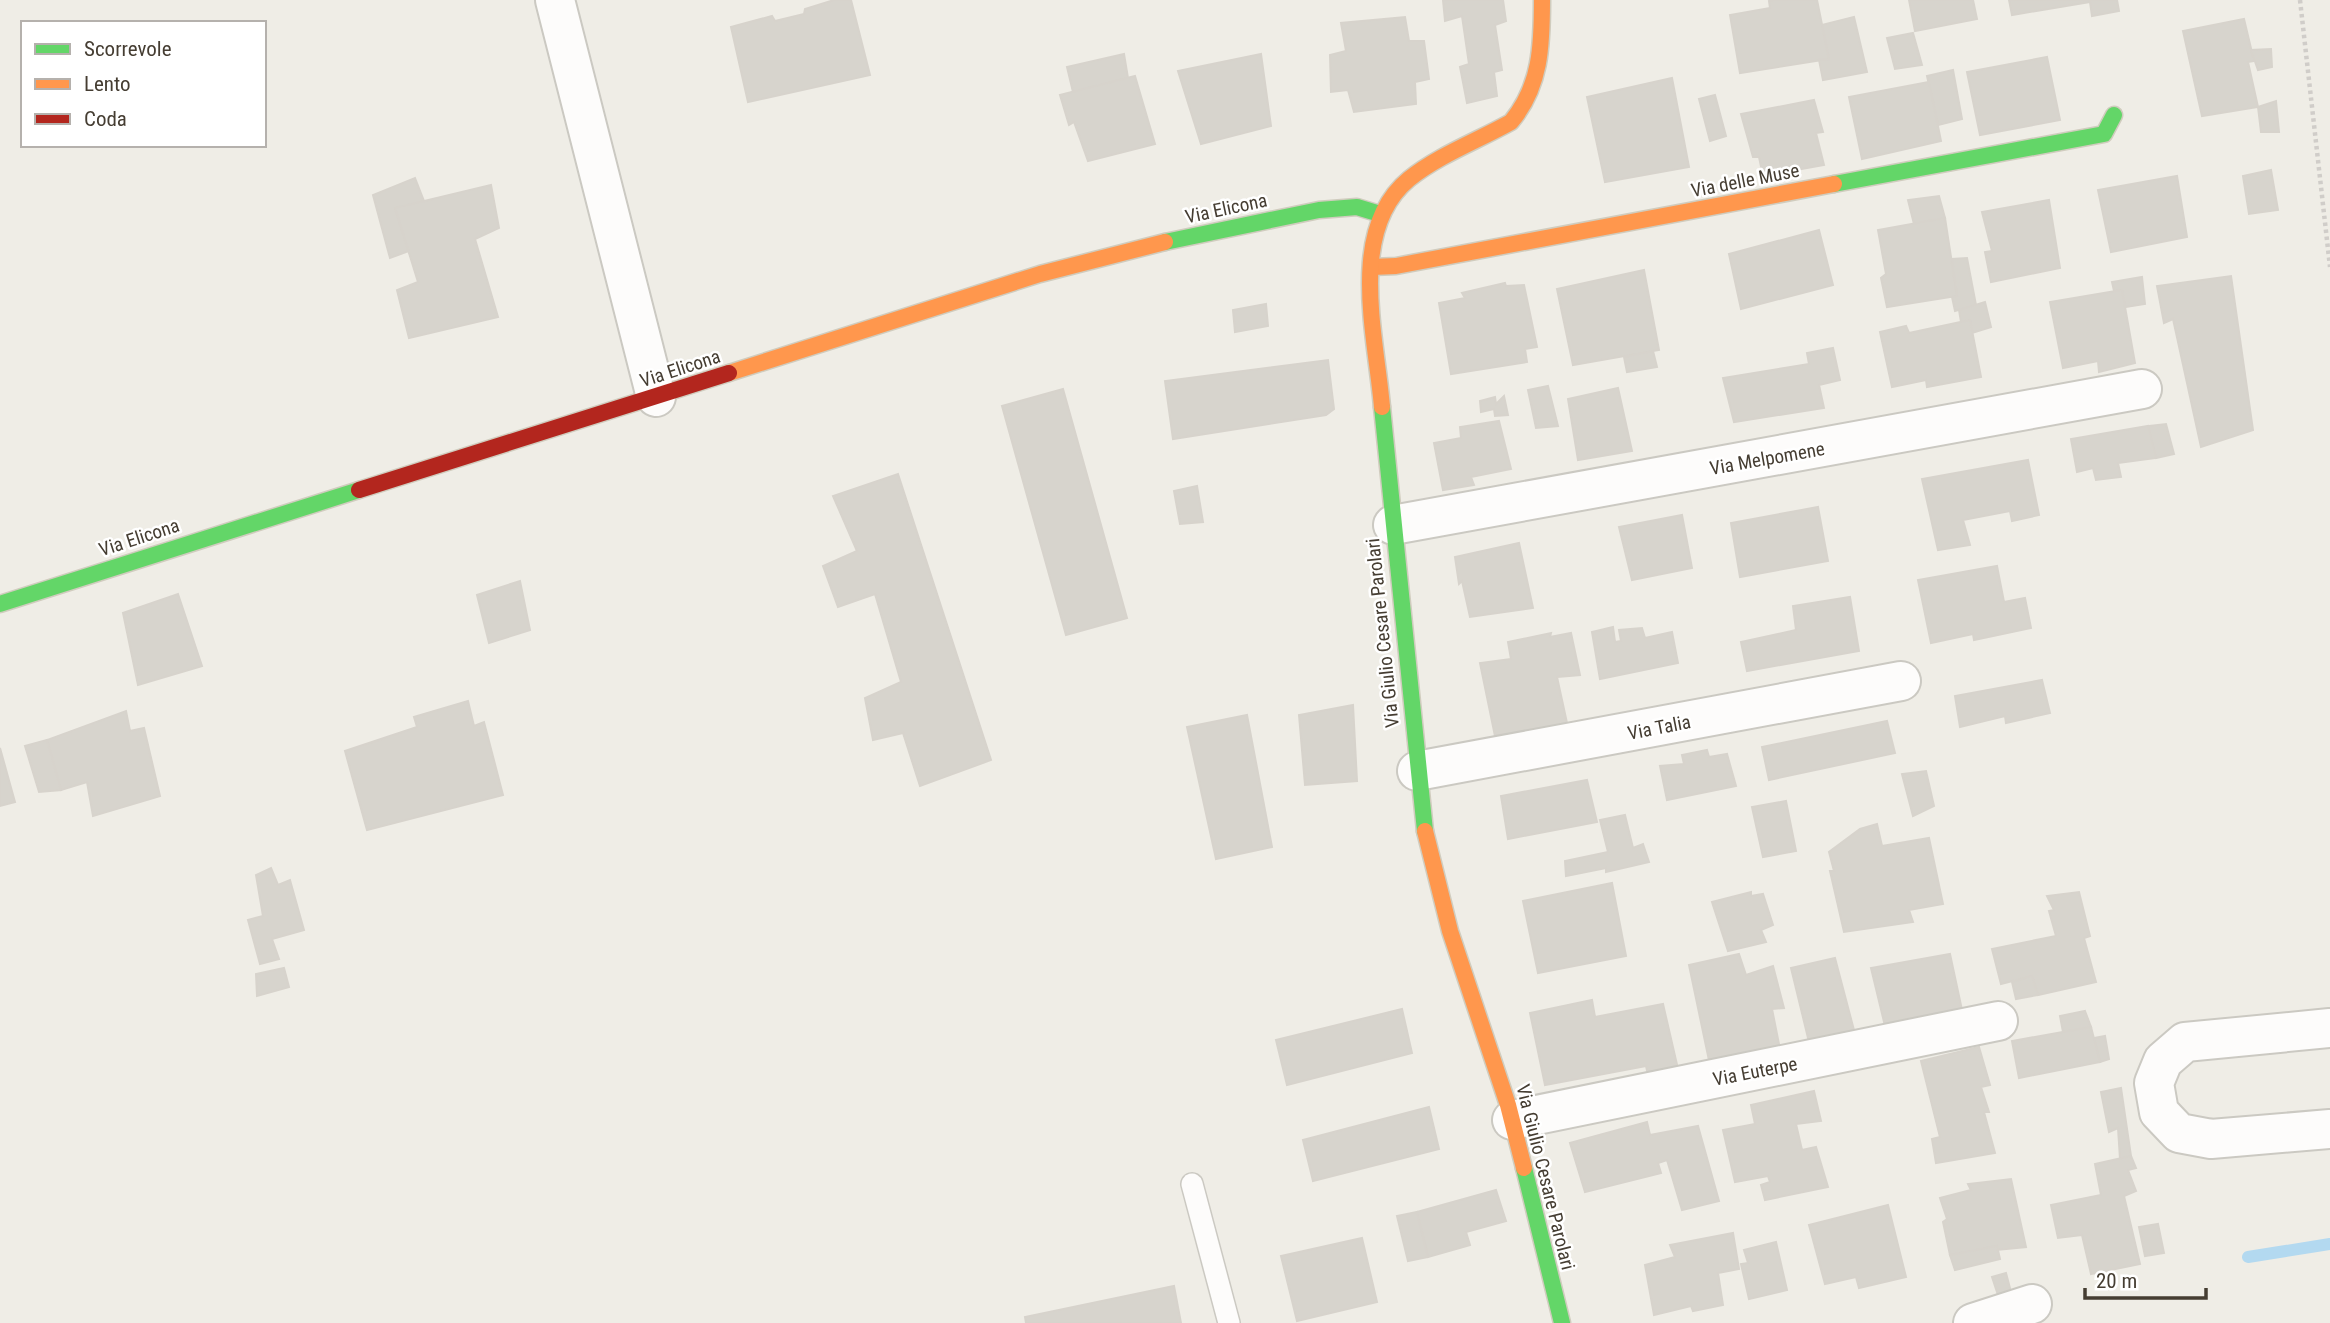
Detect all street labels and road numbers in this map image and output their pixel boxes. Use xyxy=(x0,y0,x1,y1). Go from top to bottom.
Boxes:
street label: Via delle Muse xyxy=(1689,159,1801,202)
street label: Via Elicona xyxy=(1183,189,1269,228)
street label: Via Elicona xyxy=(637,345,723,392)
street label: Via Melpomene xyxy=(1708,437,1826,480)
street label: Via Elicona xyxy=(96,514,182,561)
street label: Via Giulio Cesare Parolari xyxy=(1361,537,1404,729)
street label: Via Talia xyxy=(1626,710,1693,745)
street label: Via Euterpe xyxy=(1711,1052,1799,1091)
street label: Via Giulio Cesare Parolari xyxy=(1511,1082,1580,1272)

